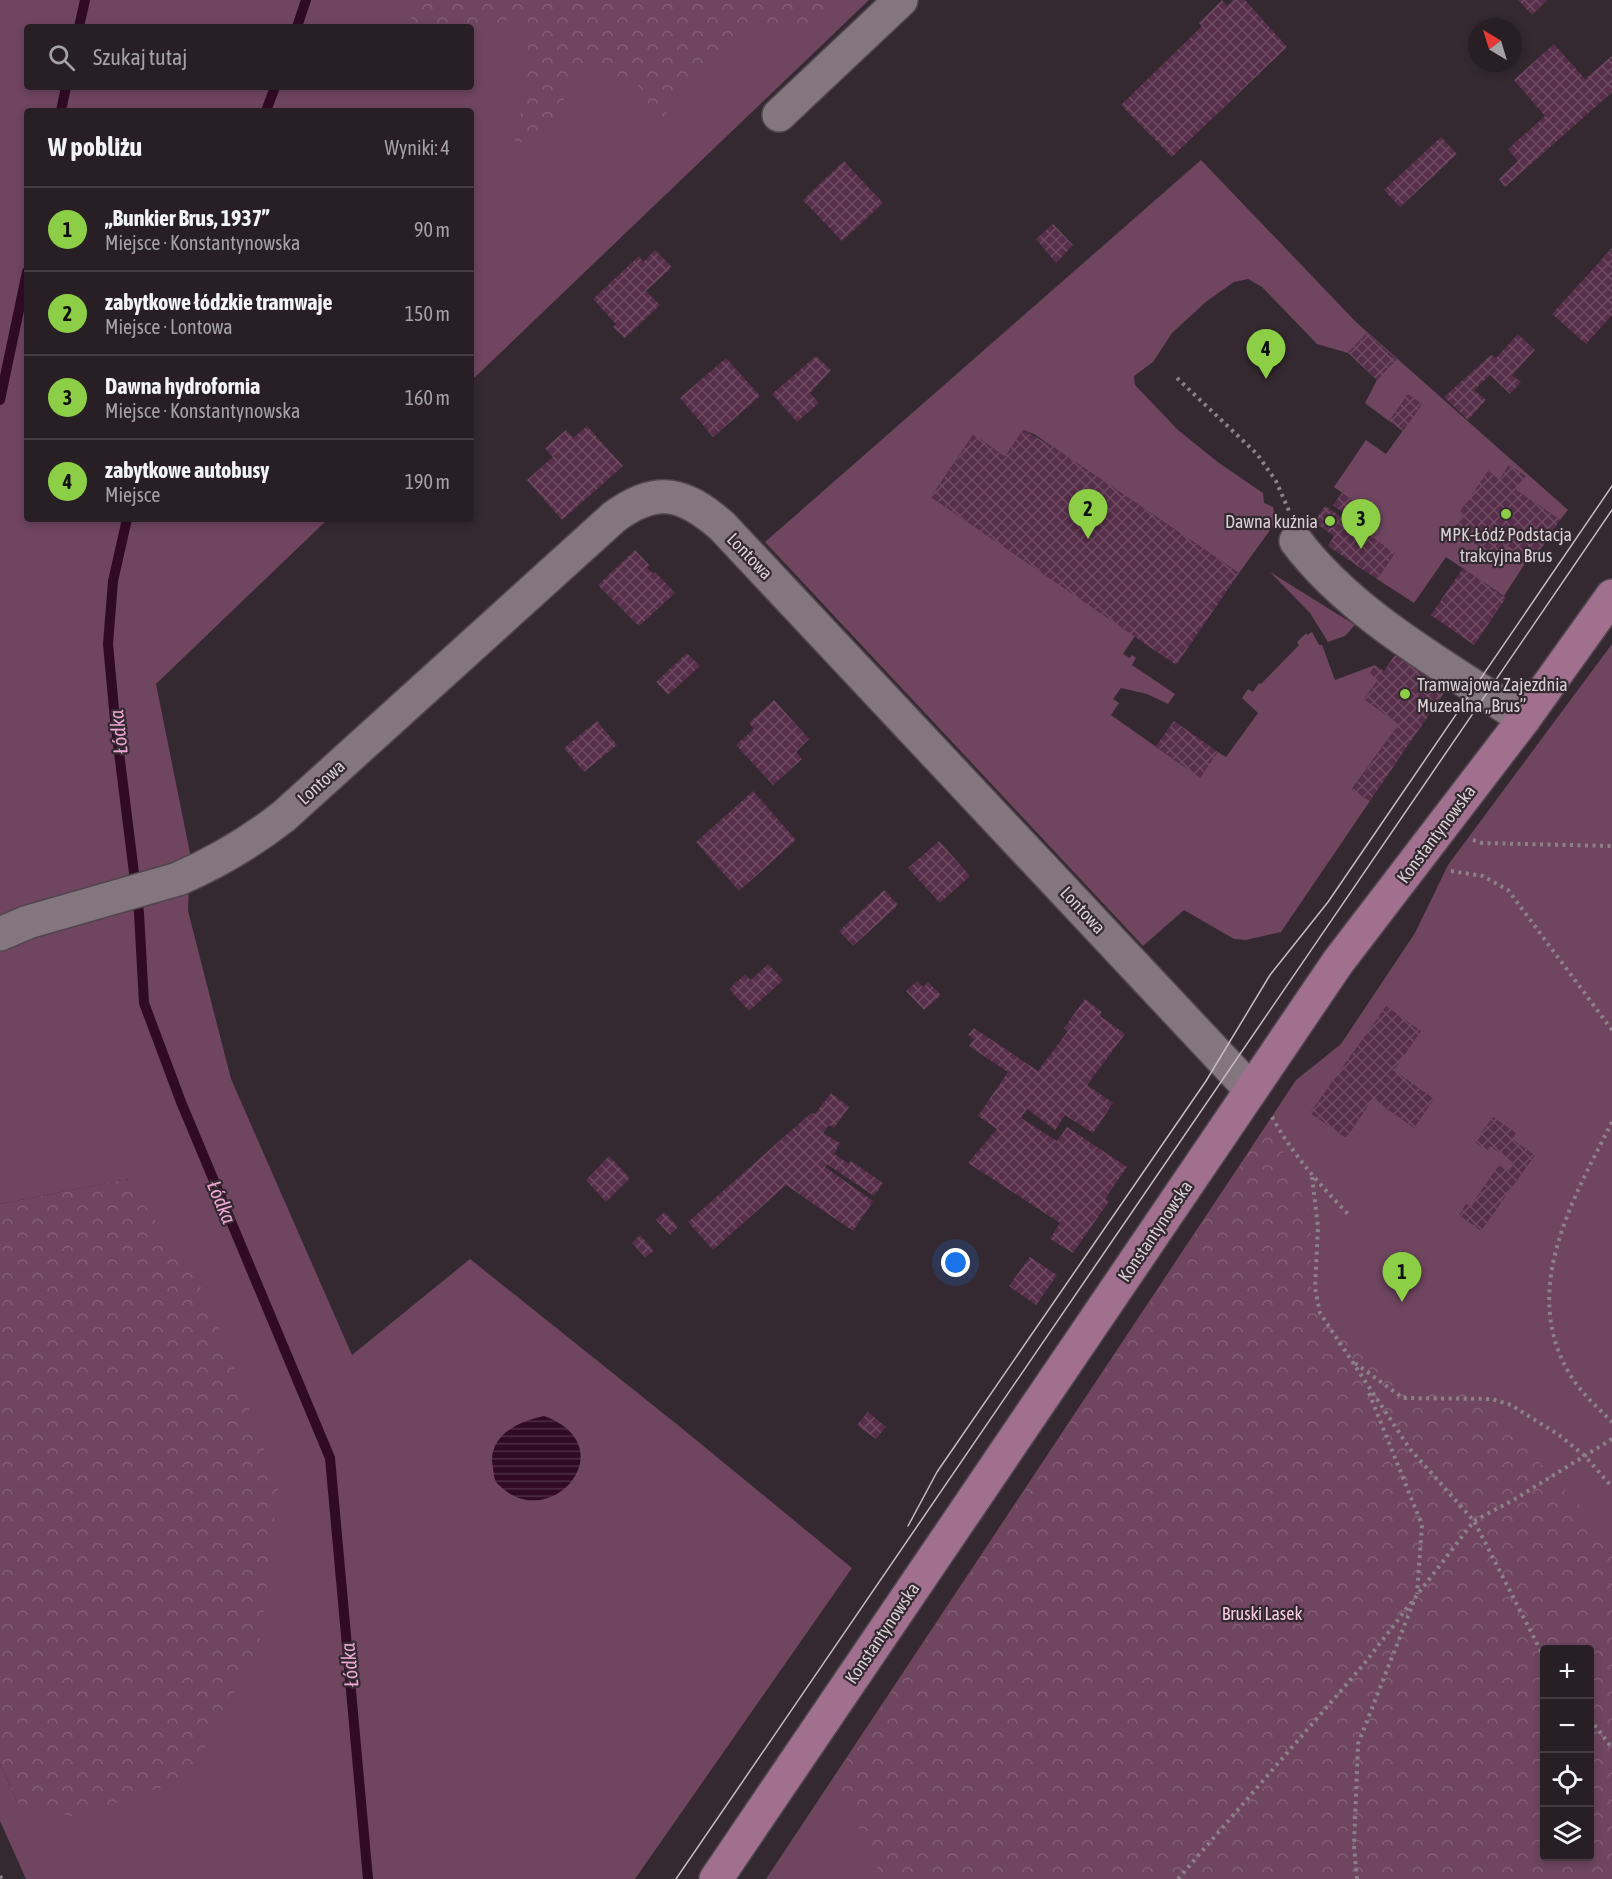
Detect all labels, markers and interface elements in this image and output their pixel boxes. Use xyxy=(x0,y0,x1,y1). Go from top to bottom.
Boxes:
north arrow xyxy=(1468,18,1522,72)
search box xyxy=(24,24,474,90)
icon: search xyxy=(45,41,78,74)
text: Szukaj tutaj xyxy=(93,44,187,70)
text: W pobliżu xyxy=(48,132,142,162)
text: Wyniki: 4 xyxy=(384,136,450,159)
text: „Bunkier Brus, 1937” xyxy=(105,205,270,231)
text: 1 xyxy=(63,218,72,241)
text: 90 m xyxy=(414,218,450,241)
text: Miejsce · Konstantynowska xyxy=(105,231,300,254)
text: zabytkowe łódzkie tramwaje xyxy=(105,289,333,315)
text: 2 xyxy=(63,302,72,325)
text: 150 m xyxy=(405,302,450,325)
text: Miejsce · Lontowa xyxy=(105,315,233,338)
pin: 4 xyxy=(1246,330,1286,379)
text: Dawna hydrofornia xyxy=(105,373,260,399)
text: 3 xyxy=(63,386,72,409)
text: 160 m xyxy=(405,386,450,409)
text: Miejsce · Konstantynowska xyxy=(105,399,300,422)
text: zabytkowe autobusy xyxy=(105,457,269,483)
text: 4 xyxy=(63,470,72,493)
text: 190 m xyxy=(405,470,450,493)
text: Miejsce xyxy=(105,483,160,506)
pin: 2 xyxy=(1068,490,1108,539)
pin: 3 xyxy=(1342,500,1380,549)
marker: MPK-Łódź Podstacja trakcyjna Brus xyxy=(1499,507,1513,521)
place label: Dawna kuźnia xyxy=(1225,511,1318,532)
marker: Dawna kuźnia xyxy=(1323,514,1337,528)
place label: MPK-Łódź Podstacja trakcyjna Brus xyxy=(1440,524,1572,566)
street label: Lontowa xyxy=(723,528,777,584)
place label: Tramwajowa Zajezdnia Muzealna „Brus” xyxy=(1417,674,1568,716)
marker: Tramwajowa Zajezdnia Muzealna „Brus” xyxy=(1398,687,1412,701)
water label: Łódka xyxy=(104,709,132,755)
street label: Lontowa xyxy=(293,755,349,809)
street label: Konstantynowska xyxy=(1392,781,1480,887)
street label: Lontowa xyxy=(1056,882,1110,938)
water label: Łódka xyxy=(203,1177,241,1227)
street label: Konstantynowska xyxy=(1113,1177,1197,1285)
your location xyxy=(941,1248,970,1277)
pin: 1 xyxy=(1382,1252,1422,1302)
street label: Konstantynowska xyxy=(840,1579,924,1687)
park label: Bruski Lasek xyxy=(1222,1603,1302,1624)
water label: Łódka xyxy=(336,1642,362,1688)
map controls xyxy=(1540,1645,1594,1861)
button: + xyxy=(1540,1645,1594,1699)
button: − xyxy=(1540,1699,1594,1753)
button: locate xyxy=(1540,1753,1594,1807)
button: layers xyxy=(1540,1807,1594,1861)

